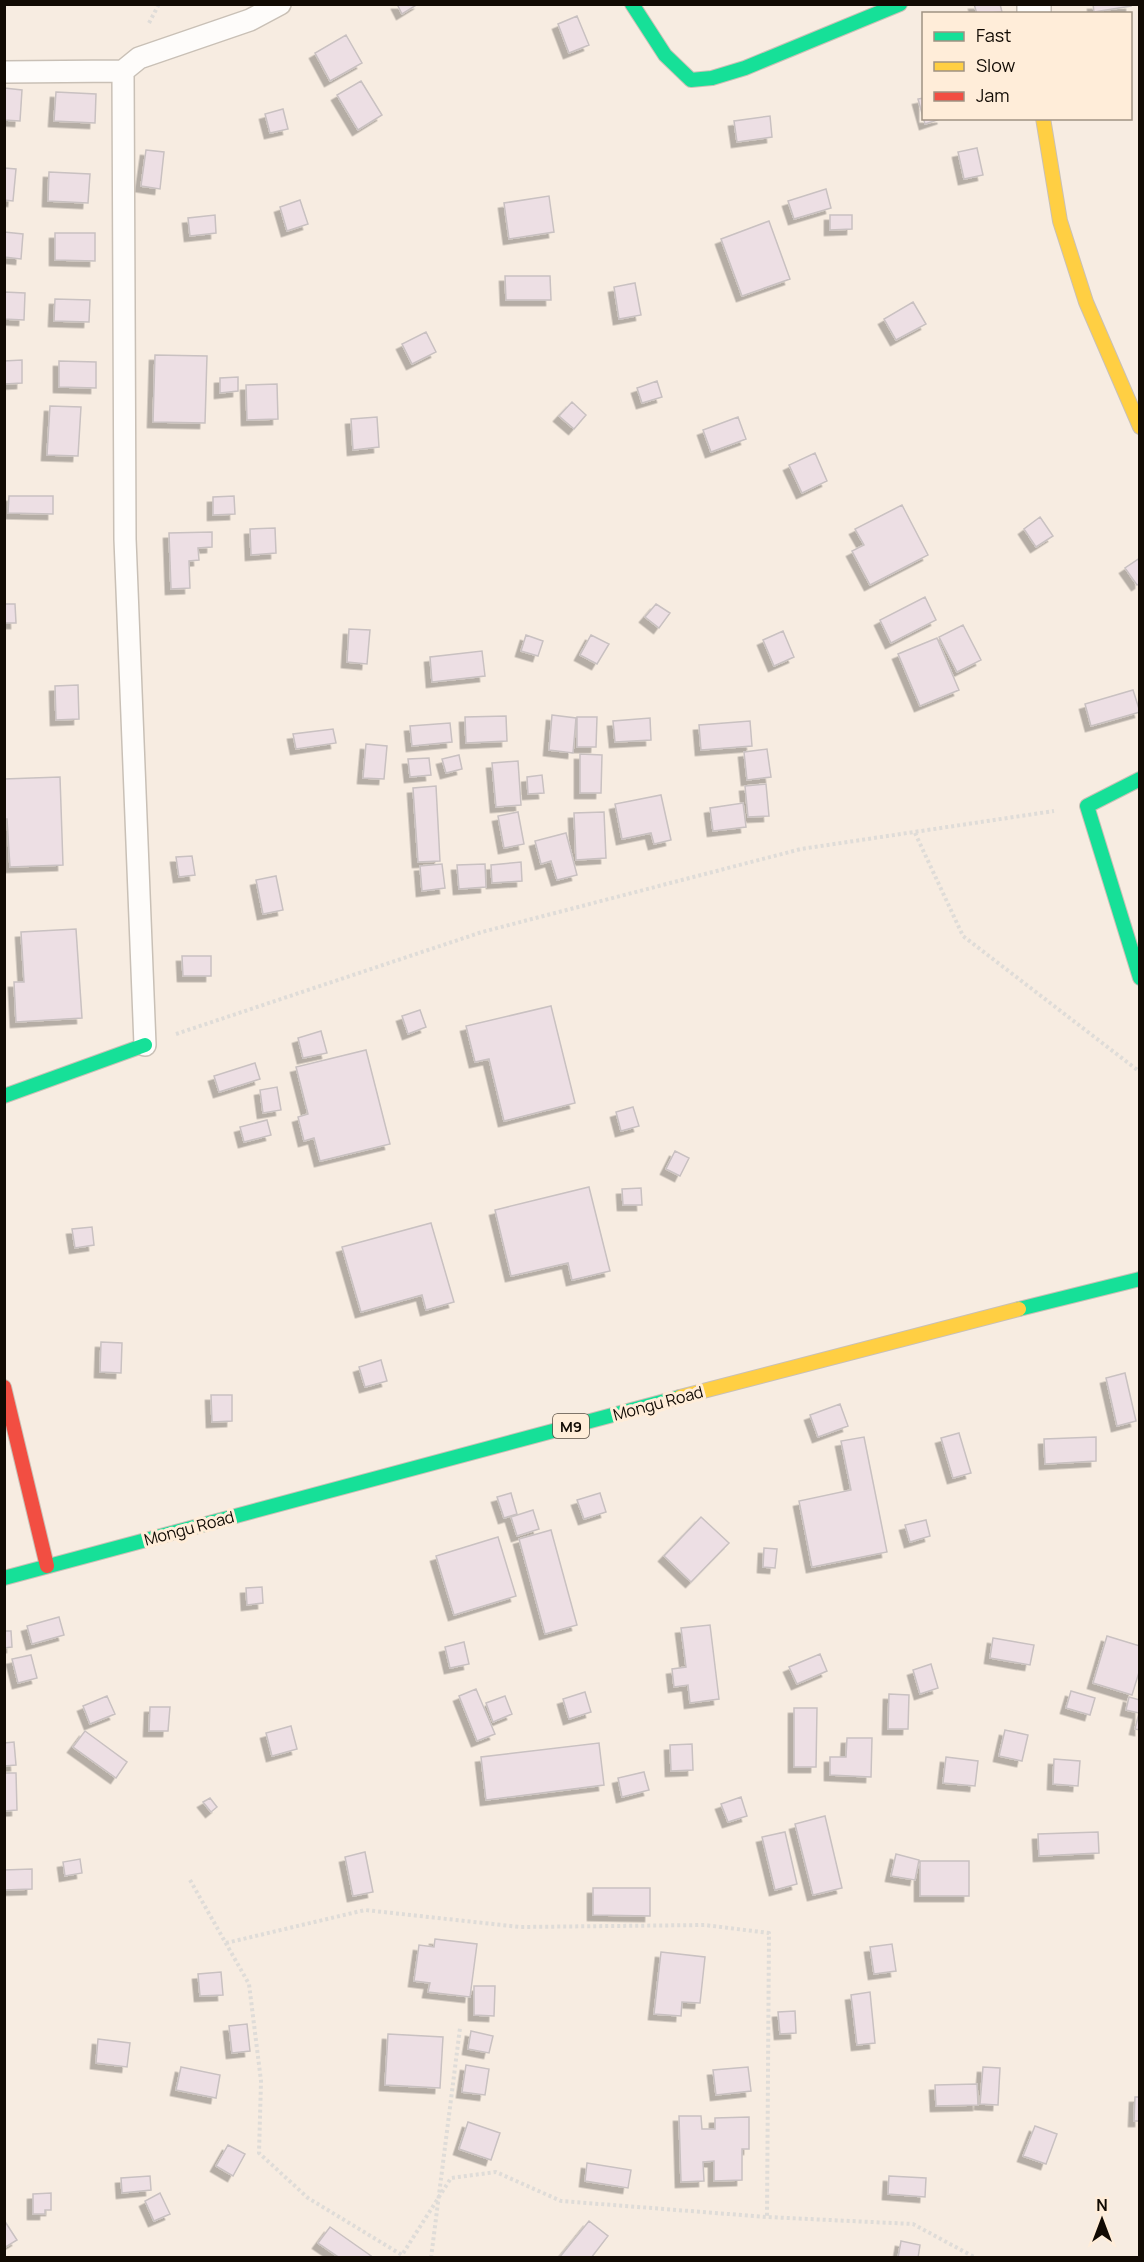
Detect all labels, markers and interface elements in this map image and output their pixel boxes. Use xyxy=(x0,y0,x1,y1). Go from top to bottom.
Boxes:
legend xyxy=(922,12,1132,120)
text: Fast xyxy=(976,23,1011,47)
text: Slow xyxy=(976,53,1016,77)
text: Jam xyxy=(976,83,1010,107)
street label: Mongu Road xyxy=(610,1380,706,1426)
road number: M9 xyxy=(553,1414,589,1438)
street label: Mongu Road xyxy=(141,1505,237,1551)
north arrow xyxy=(1072,2190,1132,2250)
text: N xyxy=(1096,2194,1108,2216)

